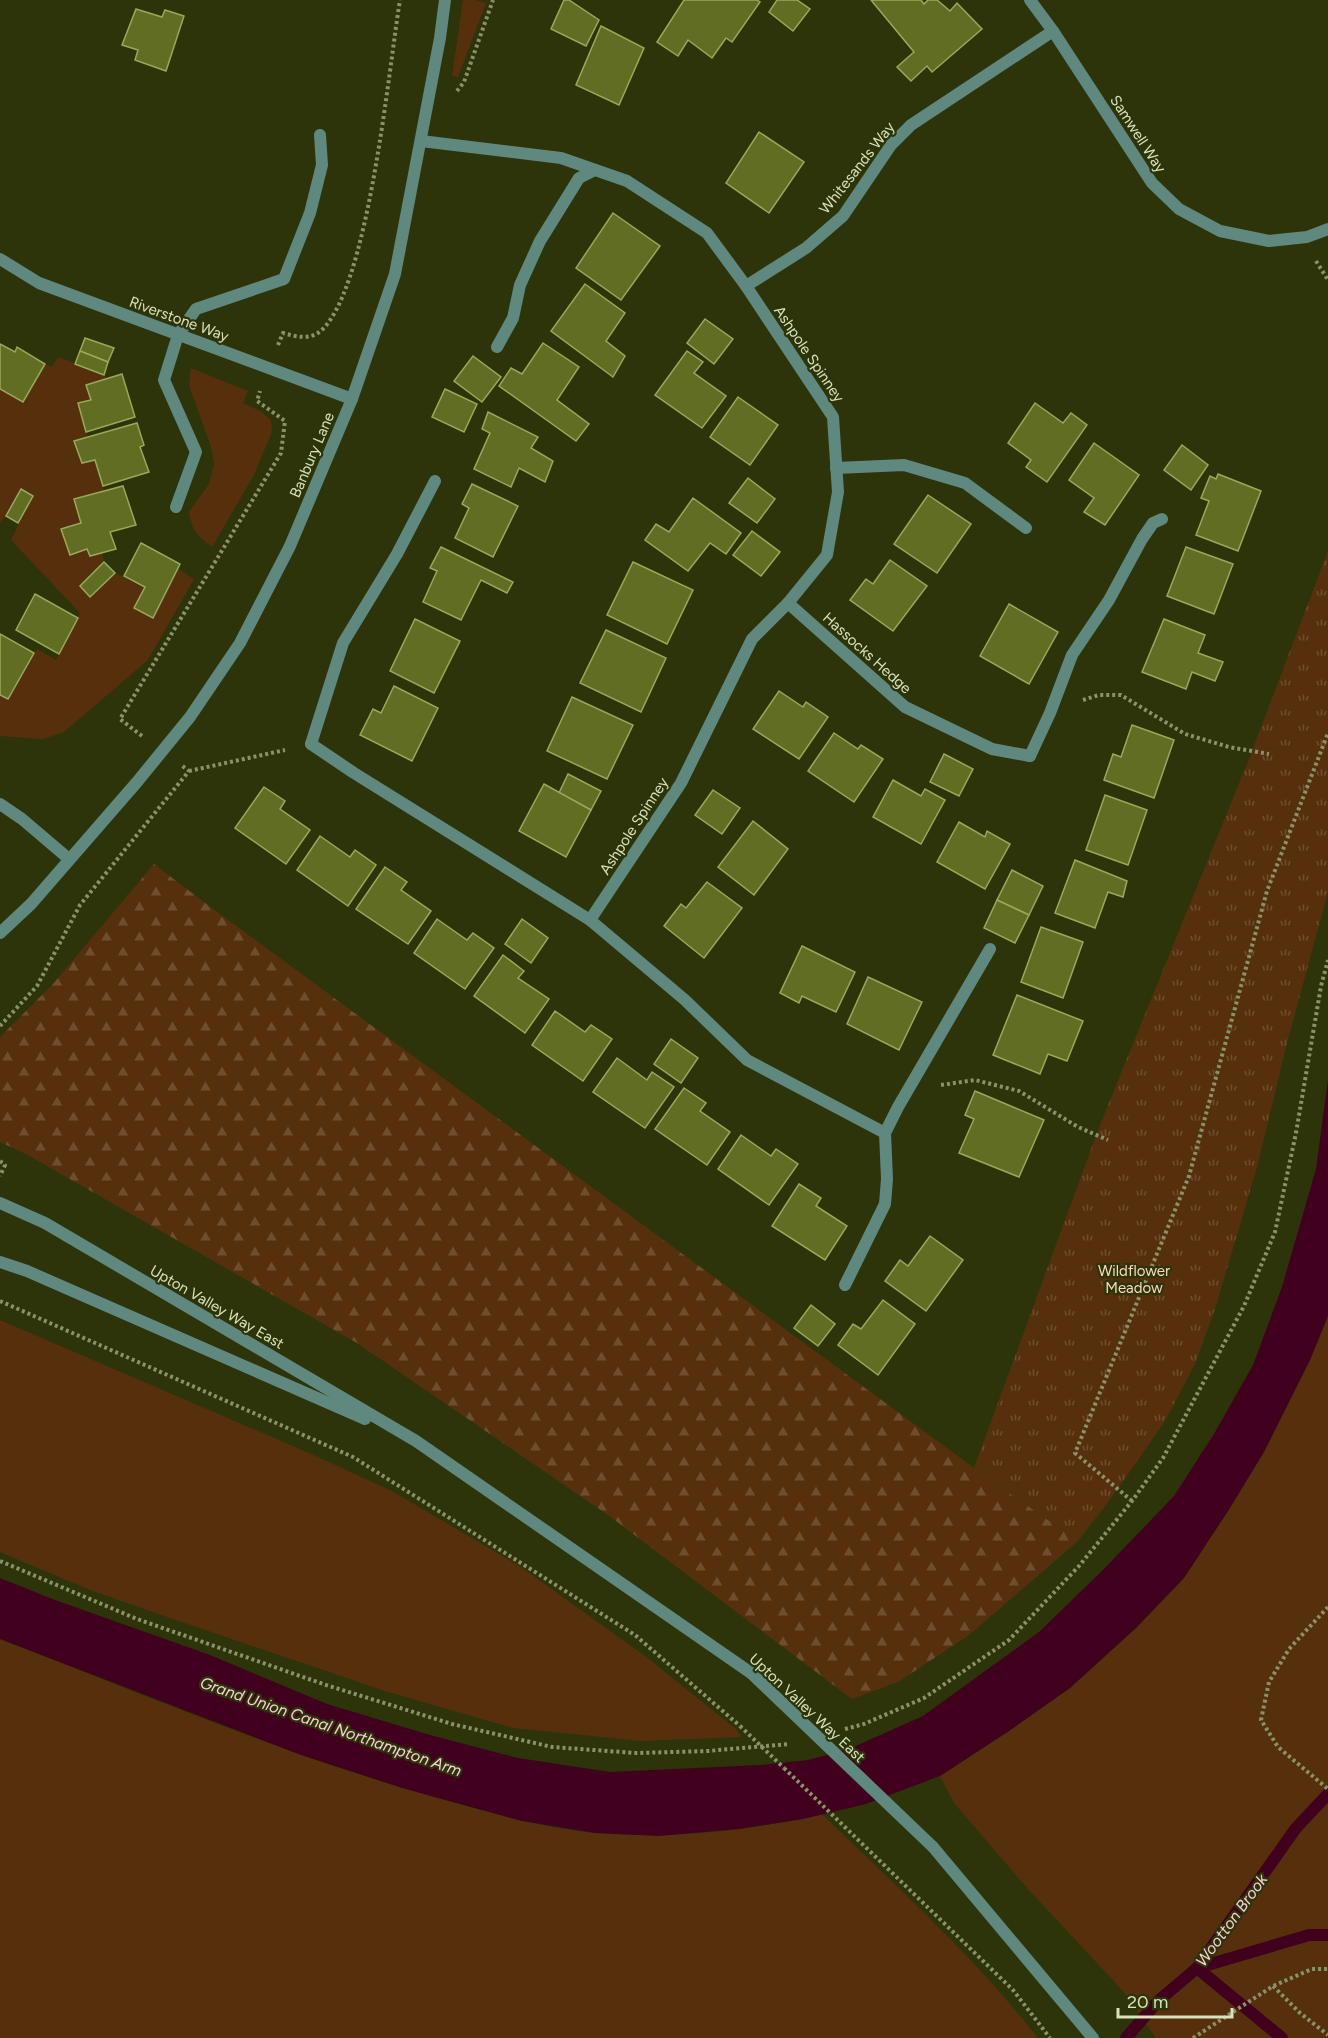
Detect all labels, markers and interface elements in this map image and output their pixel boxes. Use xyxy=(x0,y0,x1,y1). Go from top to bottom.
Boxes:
street label: Samwell Way xyxy=(1106,92,1170,176)
street label: Whitesands Way xyxy=(815,118,899,218)
street label: Riverstone Way xyxy=(127,293,231,345)
street label: Ashpole Spinney xyxy=(770,302,848,406)
street label: Banbury Lane xyxy=(286,410,338,500)
street label: Hassocks Hedge xyxy=(819,609,915,697)
street label: Ashpole Spinney xyxy=(596,774,672,878)
street label: Upton Valley Way East xyxy=(147,1261,287,1353)
park label: Wildflower Meadow xyxy=(1098,1262,1170,1297)
street label: Upton Valley Way East xyxy=(745,1650,869,1767)
water label: Grand Union Canal Northampton Arm xyxy=(198,1673,464,1780)
water label: Wootton Brook xyxy=(1192,1869,1272,1970)
scale bar xyxy=(1118,1981,1232,2019)
text: 20 m xyxy=(1127,1991,1168,2013)

